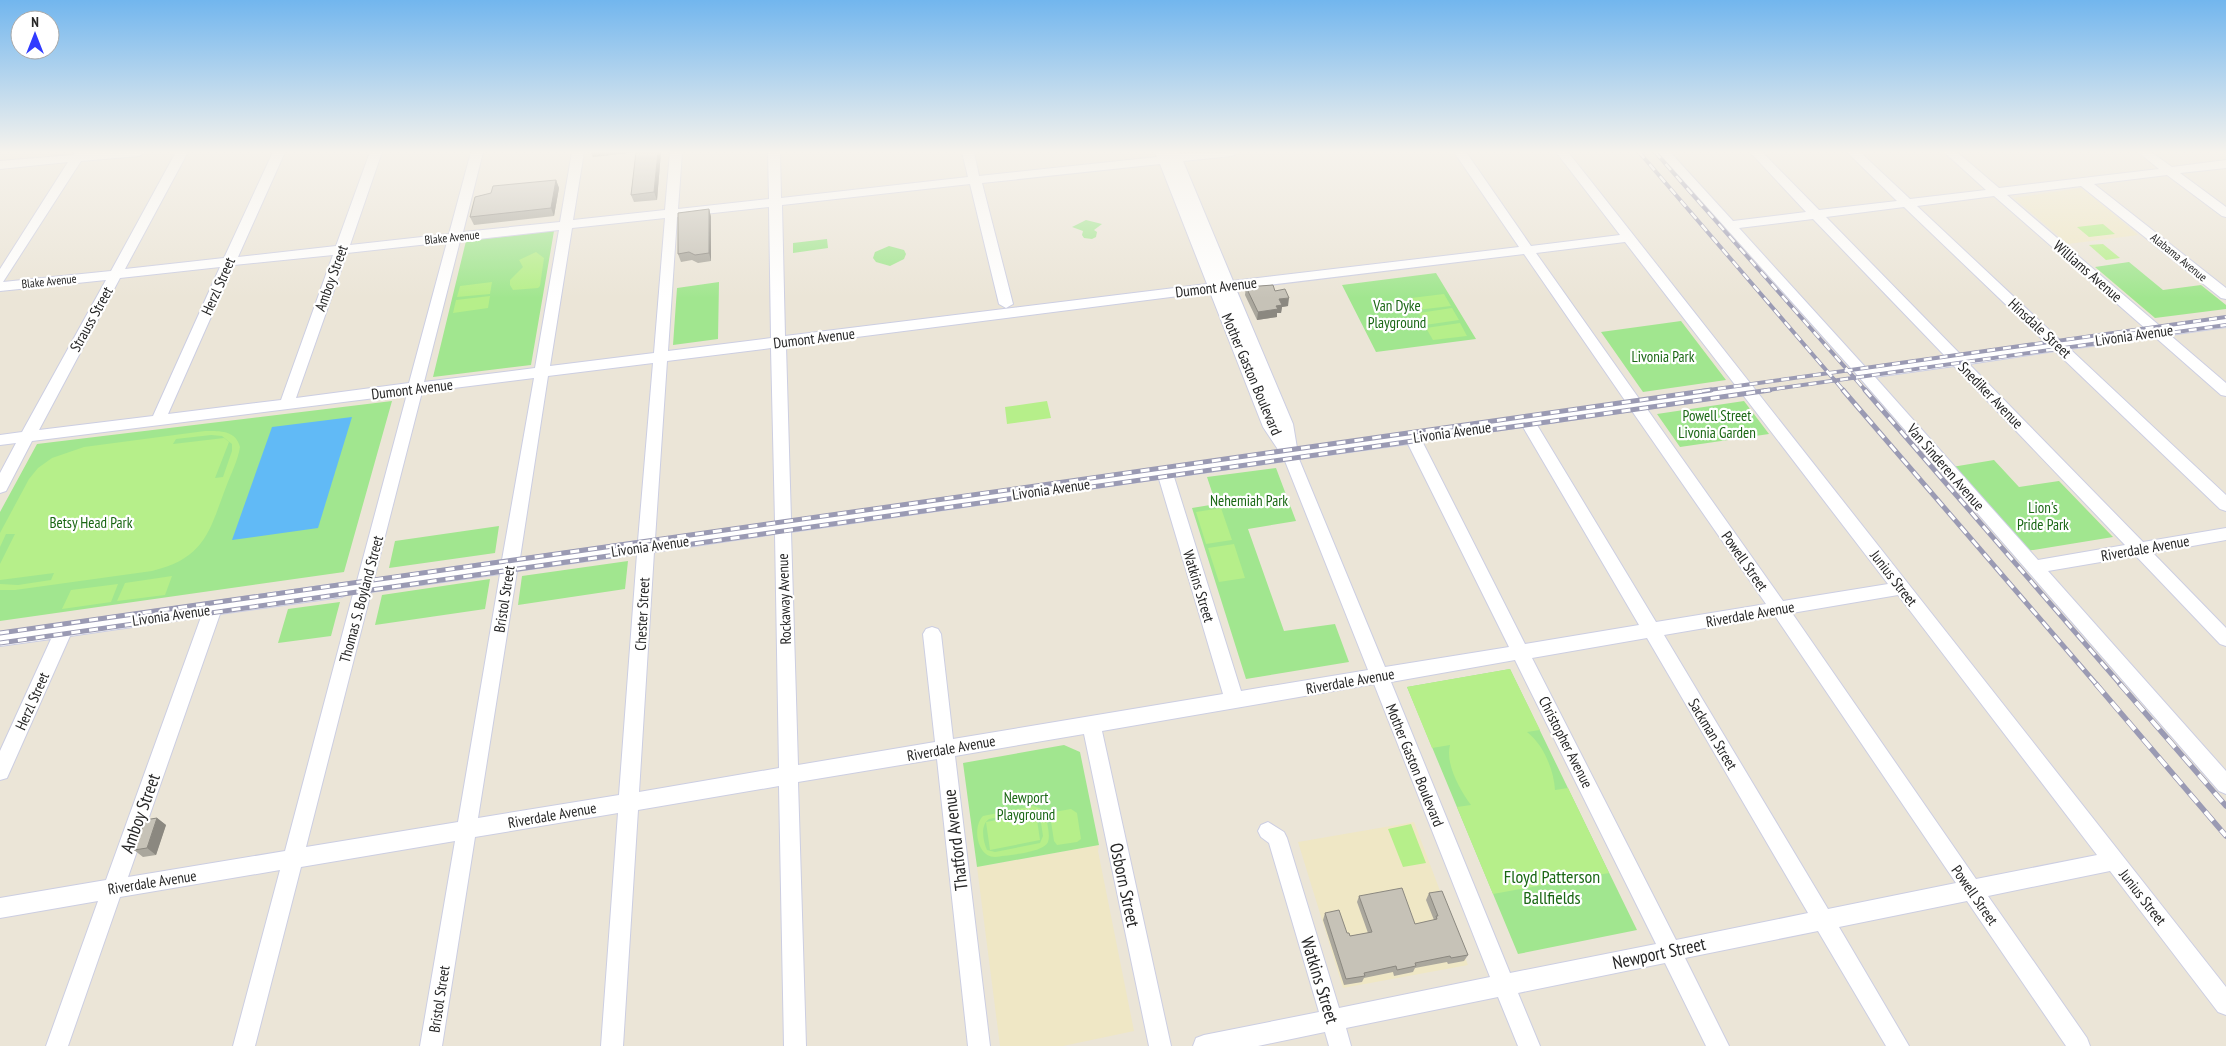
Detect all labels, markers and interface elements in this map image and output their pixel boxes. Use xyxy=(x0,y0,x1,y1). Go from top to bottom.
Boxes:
north arrow xyxy=(10,10,60,60)
text: N xyxy=(31,13,39,31)
street label: Blake Avenue xyxy=(424,227,480,247)
street label: Alabama Avenue xyxy=(2148,230,2210,284)
street label: Williams Avenue xyxy=(2050,236,2126,306)
street label: Amboy Street xyxy=(310,242,352,314)
street label: Herzl Street xyxy=(197,254,239,318)
street label: Blake Avenue xyxy=(21,271,77,291)
street label: Dumont Avenue xyxy=(1174,273,1258,301)
street label: Strauss Street xyxy=(65,283,117,355)
street label: Hinsdale Street xyxy=(2004,294,2076,362)
park label: Van Dyke Playground xyxy=(1368,296,1426,332)
street label: Mother Gaston Boulevard xyxy=(1218,310,1286,438)
street label: Livonia Avenue xyxy=(2094,320,2174,350)
street label: Dumont Avenue xyxy=(772,324,856,352)
park label: Livonia Park xyxy=(1631,347,1695,366)
street label: Snediker Avenue xyxy=(1954,358,2028,432)
street label: Dumont Avenue xyxy=(370,375,454,403)
park label: Powell Street Livonia Garden xyxy=(1678,406,1756,442)
street label: Livonia Avenue xyxy=(1412,417,1492,447)
street label: Van Sinderen Avenue xyxy=(1903,419,1989,514)
street label: Livonia Avenue xyxy=(1011,474,1091,504)
park label: Nehemiah Park xyxy=(1210,491,1288,510)
park label: Lion's Pride Park xyxy=(2017,498,2069,534)
park label: Betsy Head Park xyxy=(49,513,133,532)
street label: Powell Street xyxy=(1717,527,1773,595)
street label: Livonia Avenue xyxy=(610,531,690,561)
street label: Riverdale Avenue xyxy=(2099,531,2191,565)
street label: Thomas S. Boyland Street xyxy=(335,533,387,665)
street label: Junius Street xyxy=(1866,545,1922,610)
street label: Watkins Street xyxy=(1179,548,1219,624)
street label: Rockaway Avenue xyxy=(773,553,795,645)
street label: Bristol Street xyxy=(489,564,519,634)
street label: Chester Street xyxy=(631,577,653,651)
street label: Riverdale Avenue xyxy=(1704,597,1796,631)
street label: Livonia Avenue xyxy=(131,600,211,630)
street label: Riverdale Avenue xyxy=(1304,664,1396,698)
street label: Herzl Street xyxy=(11,669,53,733)
street label: Christopher Avenue xyxy=(1535,693,1597,791)
street label: Sackman Street xyxy=(1684,695,1742,773)
street label: Mother Gaston Boulevard xyxy=(1382,701,1448,829)
street label: Riverdale Avenue xyxy=(905,731,997,765)
street label: Amboy Street xyxy=(115,770,165,856)
street label: Thatford Avenue xyxy=(937,788,973,892)
park label: Newport Playground xyxy=(997,788,1055,824)
street label: Riverdale Avenue xyxy=(506,798,598,832)
street label: Osborn Street xyxy=(1105,841,1145,929)
street label: Powell Street xyxy=(1947,861,2003,929)
street label: Junius Street xyxy=(2115,864,2171,929)
park label: Floyd Patterson Ballfields xyxy=(1504,865,1600,909)
street label: Riverdale Avenue xyxy=(106,866,198,898)
street label: Newport Street xyxy=(1610,932,1708,974)
street label: Watkins Street xyxy=(1296,934,1344,1026)
street label: Bristol Street xyxy=(424,964,454,1034)

